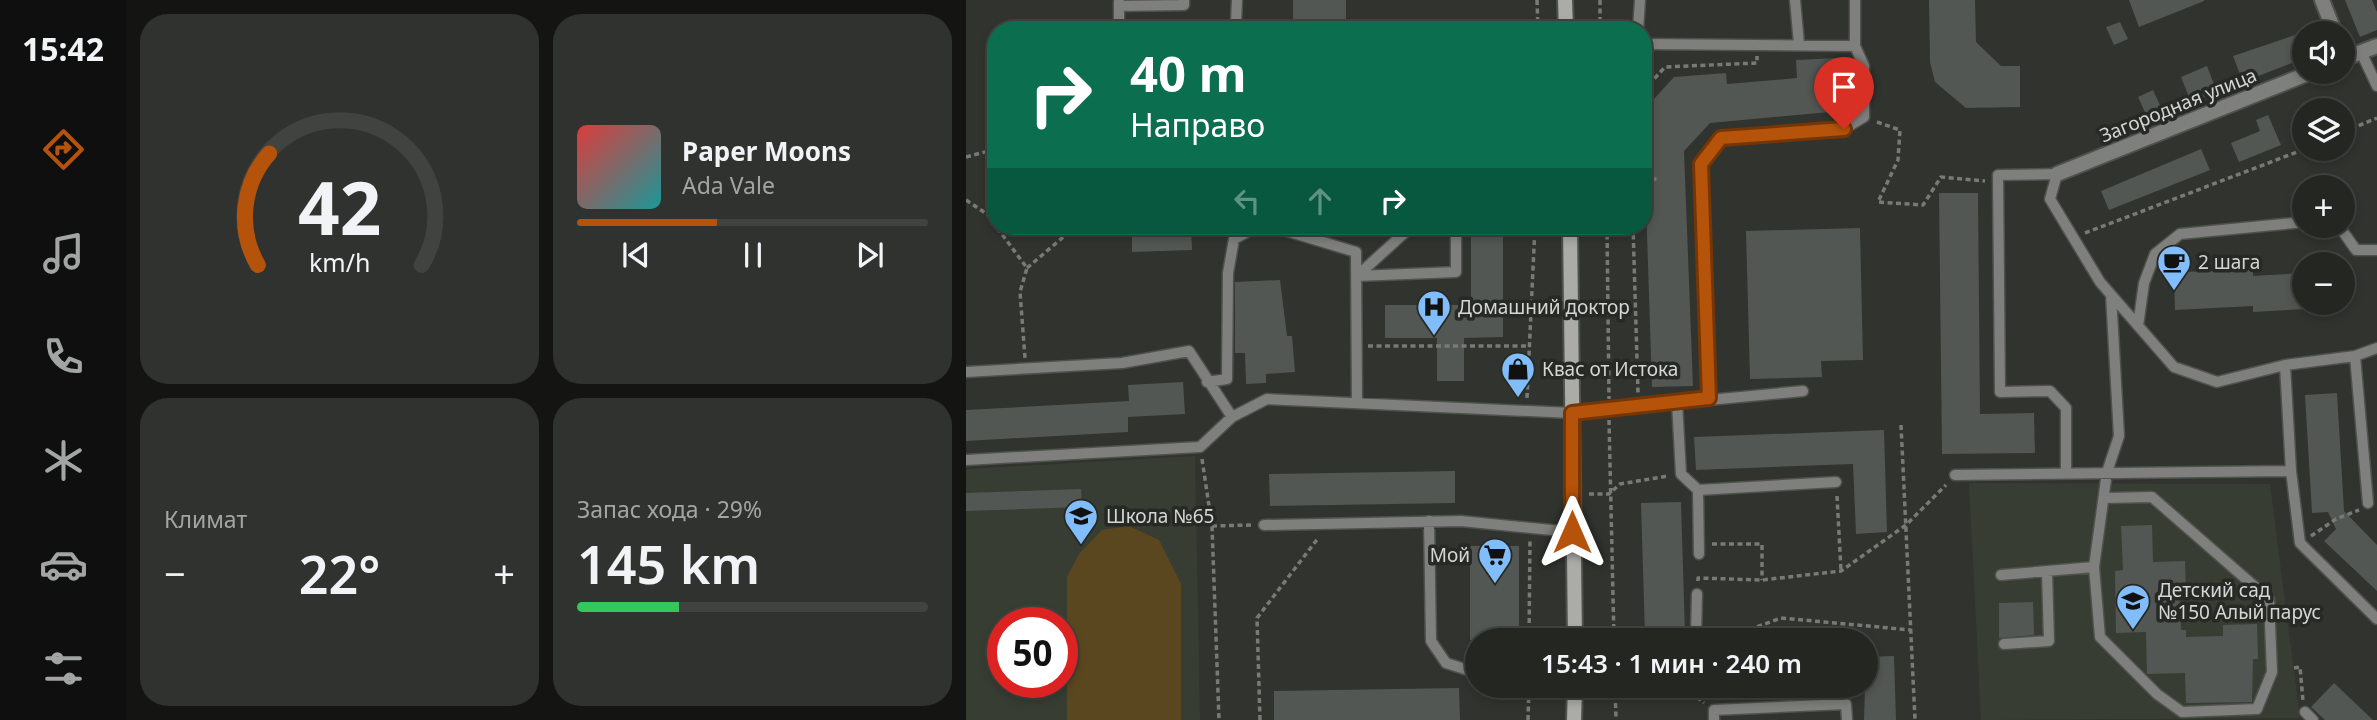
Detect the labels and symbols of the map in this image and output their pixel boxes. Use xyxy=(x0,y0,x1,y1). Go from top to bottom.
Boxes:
pin xyxy=(1814,57,1874,129)
street label: Загородная улица xyxy=(2096,62,2260,148)
cafe icon: 2 шага xyxy=(2155,243,2193,292)
place label: 2 шага xyxy=(2198,249,2260,275)
hospital icon: Домашний доктор xyxy=(1415,288,1453,337)
place label: Домашний доктор xyxy=(1458,294,1630,320)
shop icon: Квас от Истока xyxy=(1499,350,1537,399)
place label: Квас от Истока xyxy=(1542,356,1678,382)
position arrow xyxy=(1535,495,1609,569)
school or university icon: Школа №65 xyxy=(1062,497,1100,546)
place label: Школа №65 xyxy=(1106,503,1214,529)
supermarket icon: Мой xyxy=(1476,536,1514,585)
place label: Мой xyxy=(1430,542,1470,568)
place label: Детский сад №150 Алый парус xyxy=(2158,577,2321,625)
school or university icon: Детский сад №150 Алый парус xyxy=(2114,582,2152,631)
speed limit sign: 50 xyxy=(987,607,1078,698)

